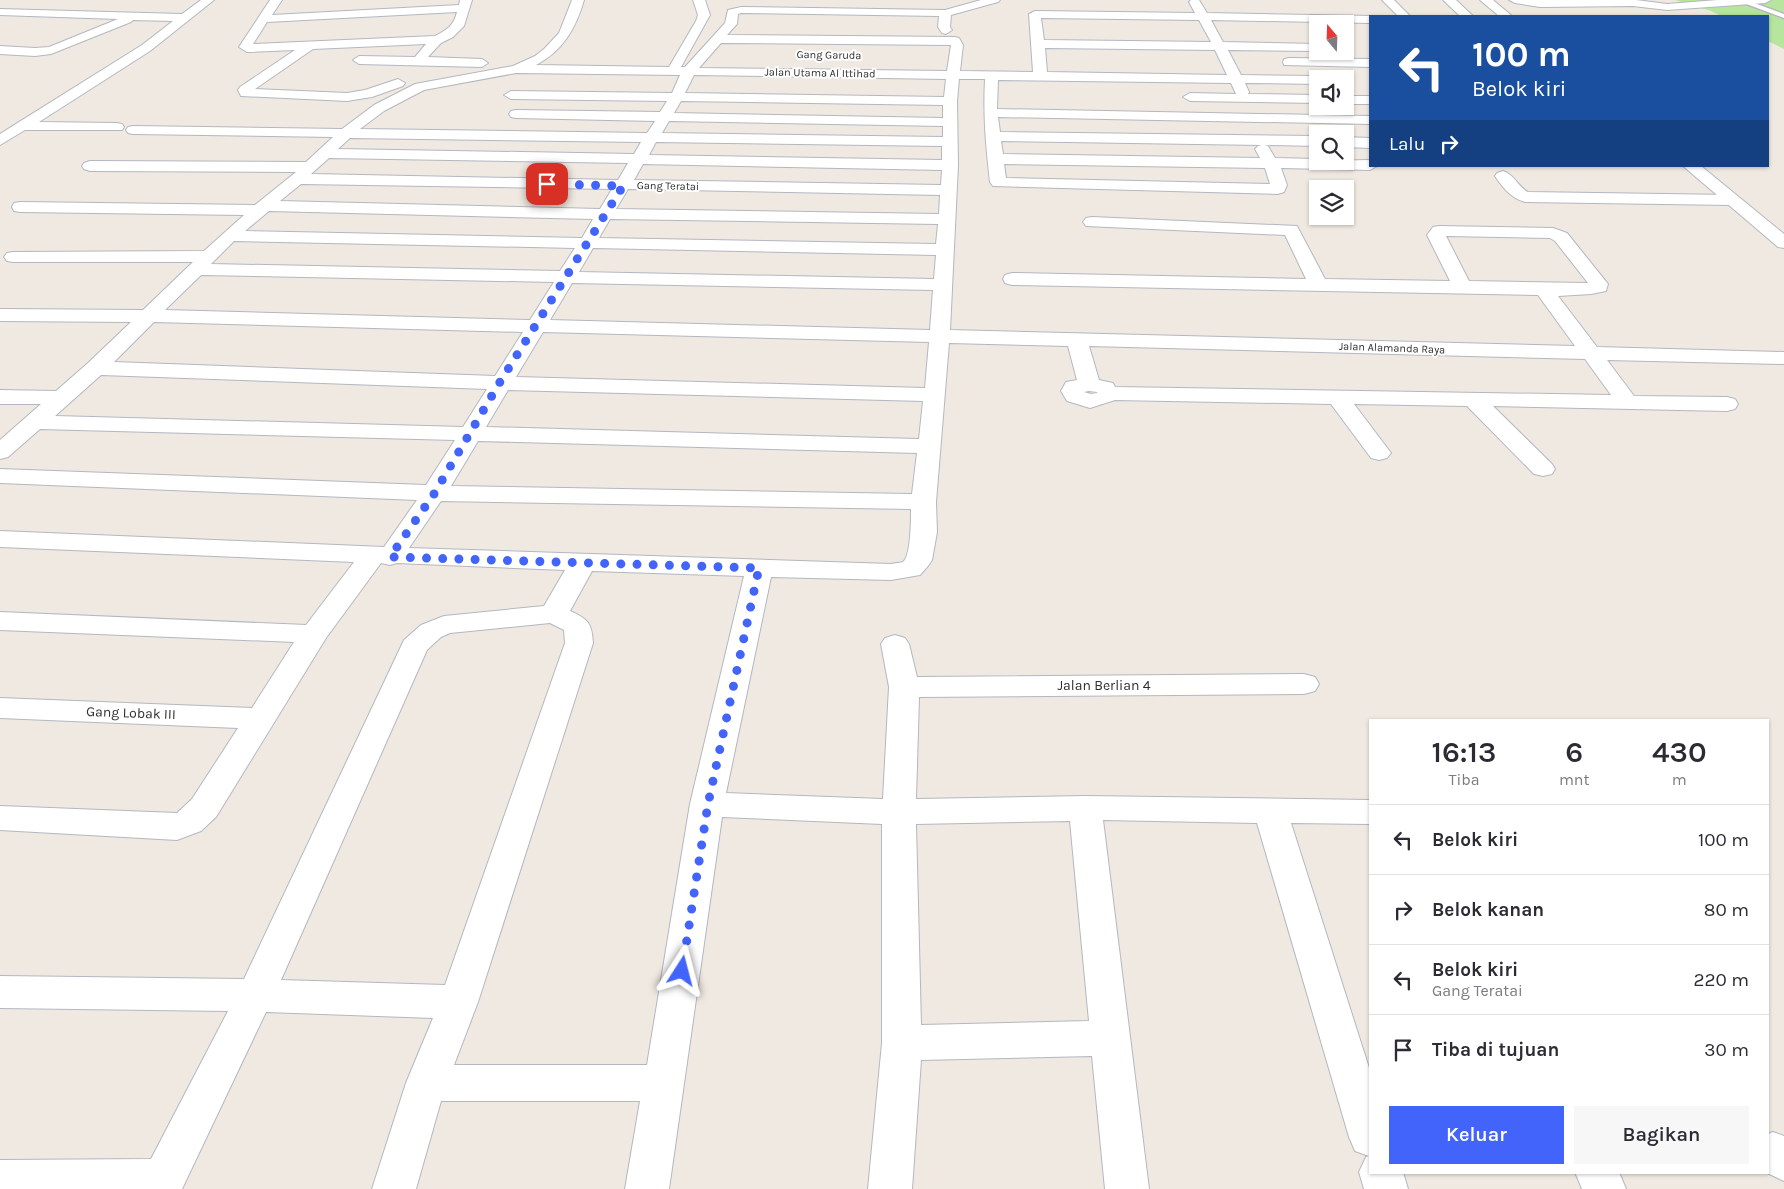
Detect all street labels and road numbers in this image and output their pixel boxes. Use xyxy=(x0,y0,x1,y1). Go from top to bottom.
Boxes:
street label: Gang Garuda xyxy=(796,48,862,62)
street label: Jalan Utama Al Ittihad xyxy=(764,66,876,80)
street label: Gang Teratai xyxy=(637,179,699,193)
street label: Jalan Alamanda Raya xyxy=(1339,340,1445,356)
street label: Jalan Berlian 4 xyxy=(1057,677,1151,694)
street label: Gang Lobak III xyxy=(86,703,176,723)

